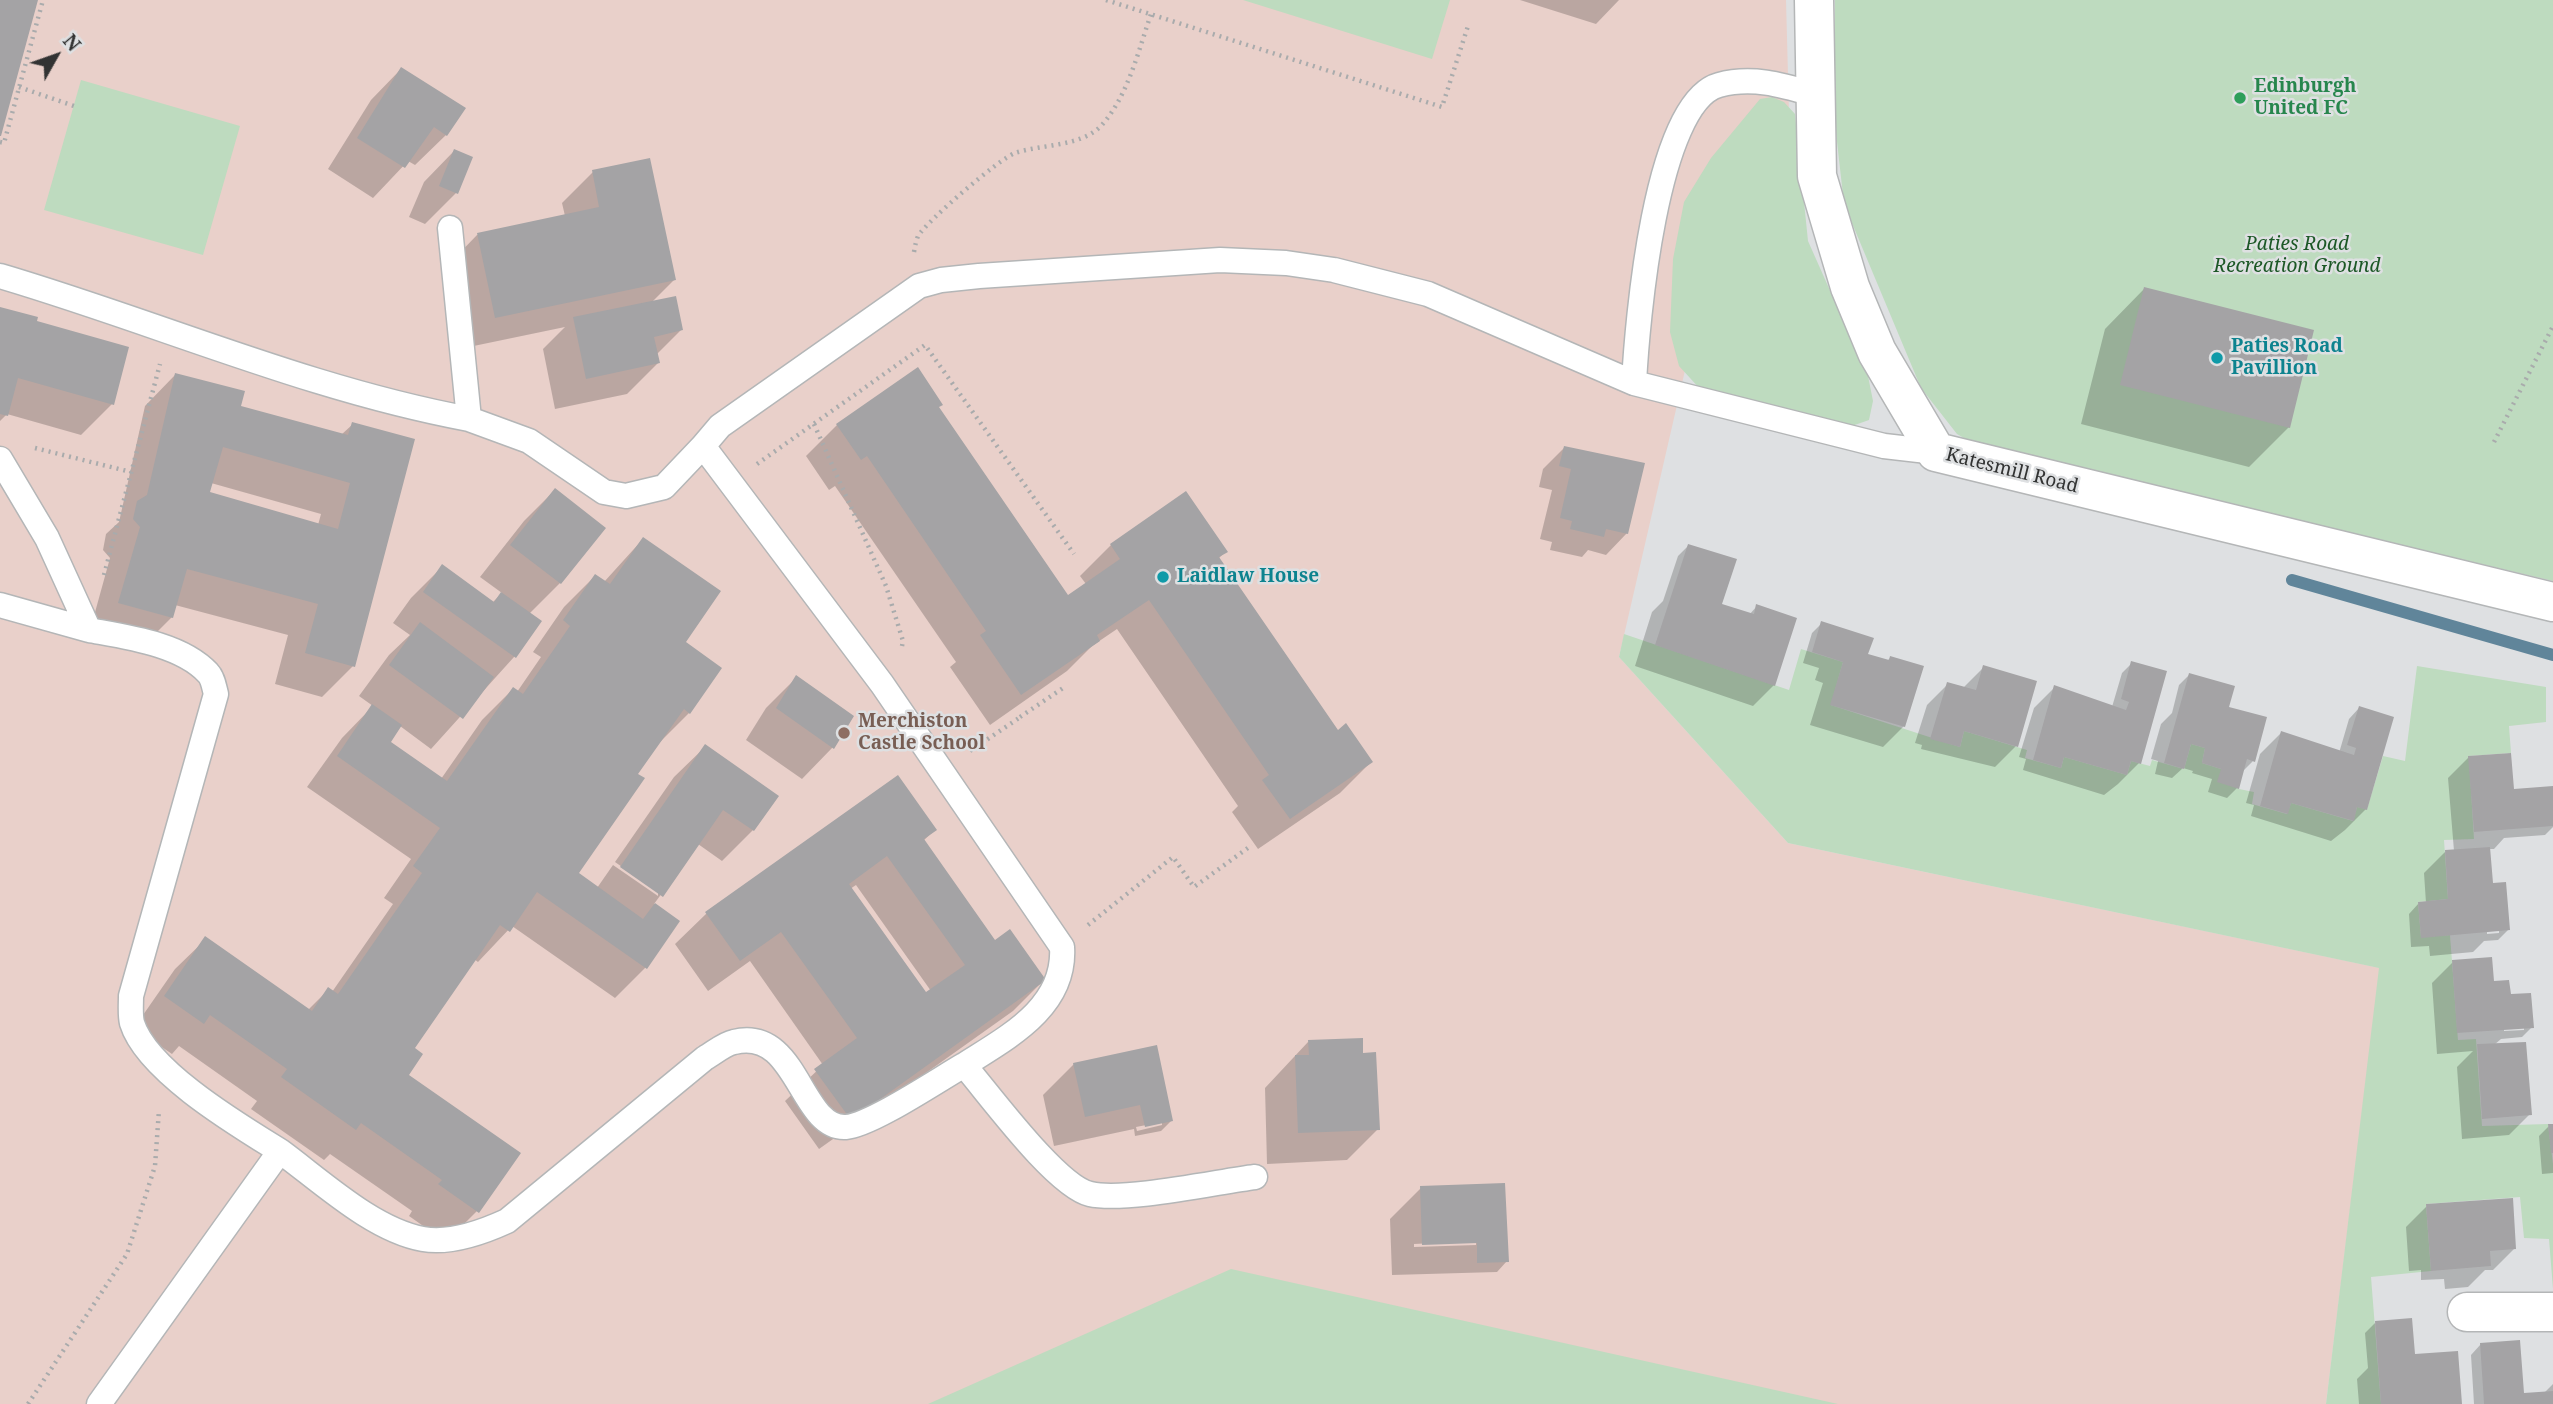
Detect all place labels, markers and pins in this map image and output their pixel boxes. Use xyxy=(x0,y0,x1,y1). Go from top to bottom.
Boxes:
place label: Edinburgh United FC xyxy=(2254,76,2356,120)
marker: Edinburgh United FC xyxy=(2232,90,2248,106)
place label: Paties Road Pavillion xyxy=(2231,336,2343,380)
marker: Paties Road Pavillion xyxy=(2209,350,2225,366)
place label: Laidlaw House xyxy=(1177,566,1319,588)
marker: Laidlaw House xyxy=(1155,569,1171,585)
place label: Merchiston Castle School xyxy=(858,711,985,755)
marker: Merchiston Castle School xyxy=(836,725,852,741)

